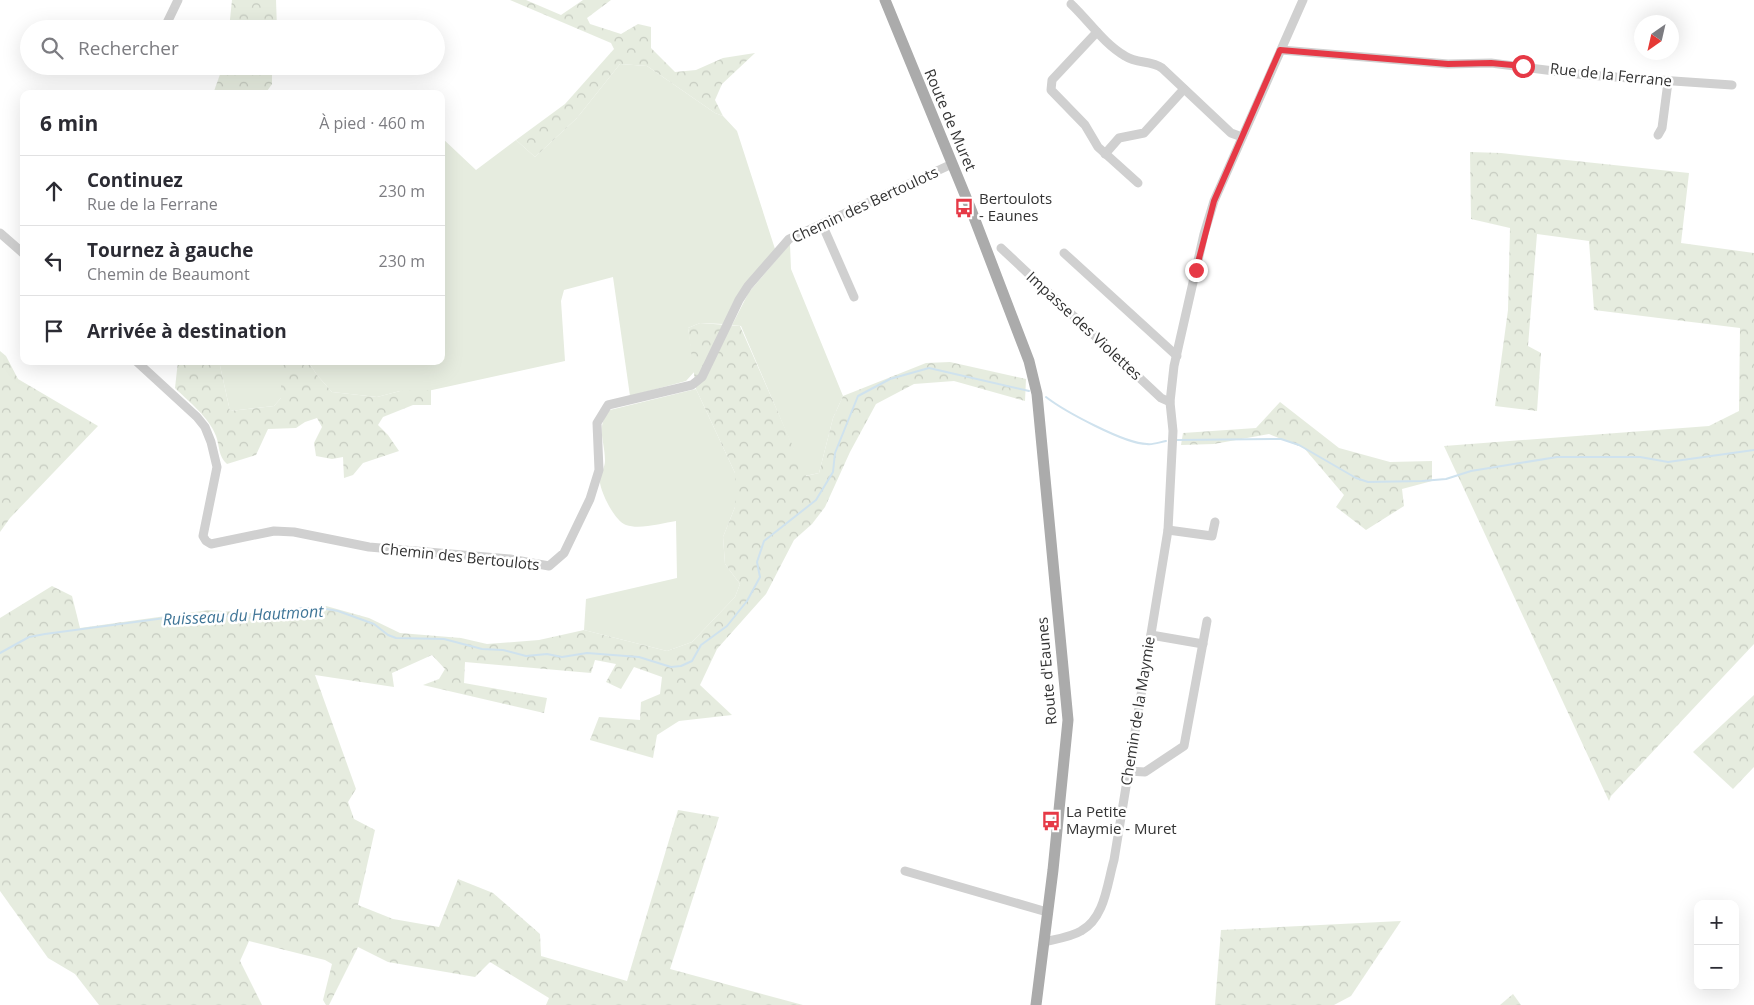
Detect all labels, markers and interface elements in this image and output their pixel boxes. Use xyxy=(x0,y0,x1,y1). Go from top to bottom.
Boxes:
north arrow xyxy=(1634,15,1679,60)
search box xyxy=(20,20,445,75)
icon: search xyxy=(38,34,66,62)
text: Rechercher xyxy=(78,35,179,61)
route start xyxy=(1512,55,1535,78)
street label: Rue de la Ferrane xyxy=(1549,58,1673,90)
street label: Route de Muret xyxy=(920,65,981,174)
text: 6 min xyxy=(40,109,98,137)
text: À pied · 460 m xyxy=(319,112,425,134)
street label: Chemin des Bertoulots xyxy=(788,161,941,247)
text: Continuez xyxy=(87,167,183,193)
icon: ahead xyxy=(40,177,68,205)
text: 230 m xyxy=(379,180,425,202)
place label: Bertoulots - Eaunes xyxy=(979,188,1052,225)
text: Rue de la Ferrane xyxy=(87,193,218,215)
bus stop icon: Bertoulots - Eaunes xyxy=(953,197,975,219)
text: Tournez à gauche xyxy=(87,237,253,263)
icon: left xyxy=(40,247,68,275)
text: 230 m xyxy=(379,250,425,272)
route end xyxy=(1185,259,1208,282)
text: Chemin de Beaumont xyxy=(87,263,250,285)
street label: Impasse des Violettes xyxy=(1023,266,1147,384)
icon: arrive xyxy=(40,317,68,345)
text: Arrivée à destination xyxy=(87,318,287,344)
street label: Chemin des Bertoulots xyxy=(380,538,541,574)
water label: Ruisseau du Hautmont xyxy=(162,600,325,630)
street label: Route d'Eaunes xyxy=(1031,616,1061,726)
street label: Chemin de la Maymie xyxy=(1115,635,1159,787)
place label: La Petite Maymie - Muret xyxy=(1066,801,1177,838)
bus stop icon: La Petite Maymie - Muret xyxy=(1040,810,1062,832)
map controls xyxy=(1694,900,1739,990)
button: + xyxy=(1694,900,1739,945)
button: − xyxy=(1694,945,1739,990)

